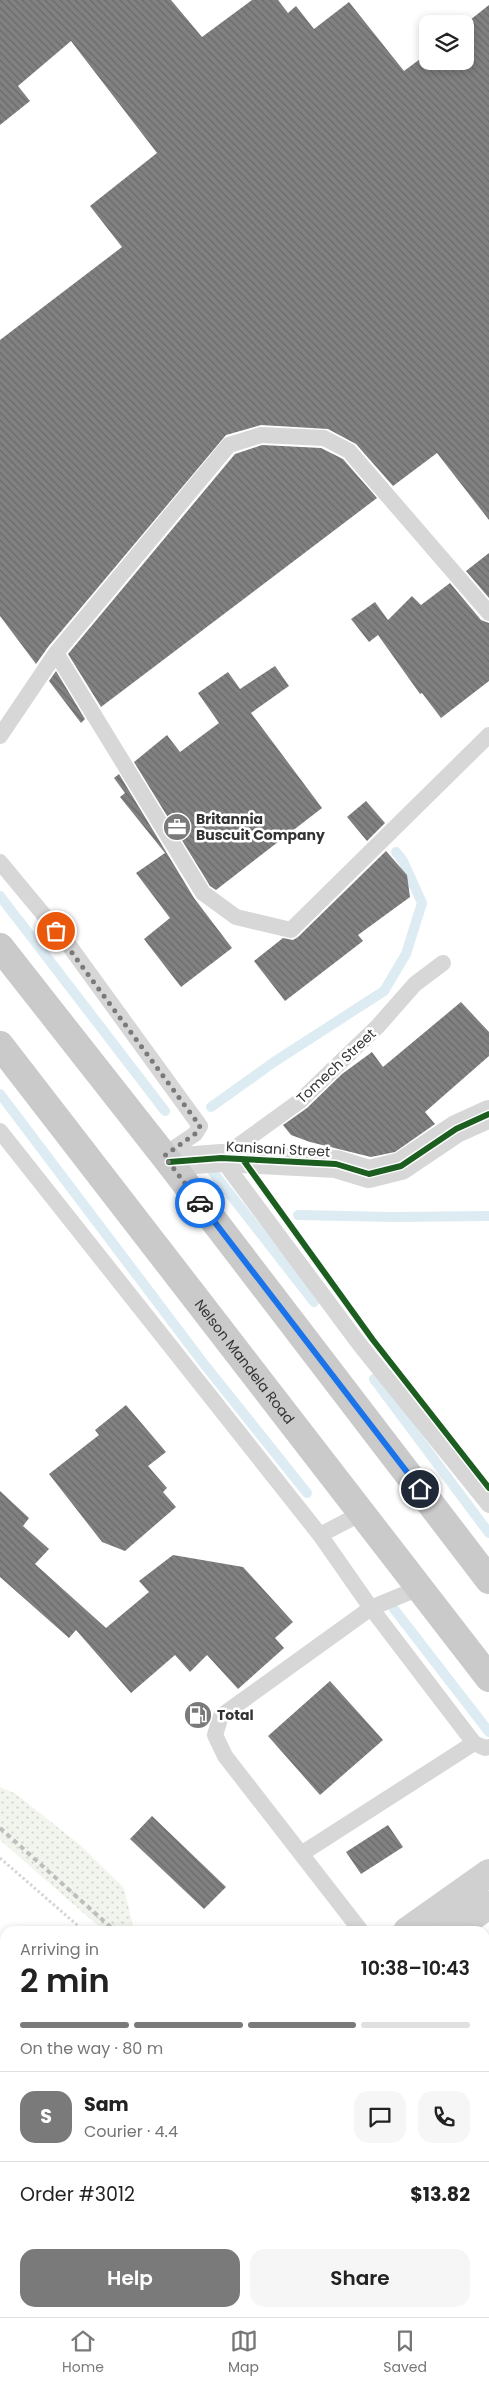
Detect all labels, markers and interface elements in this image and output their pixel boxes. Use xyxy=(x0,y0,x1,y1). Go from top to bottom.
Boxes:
map controls xyxy=(419,15,474,70)
button: layers xyxy=(419,15,474,70)
place label: Britannia Buscuit Company xyxy=(196,809,325,845)
office icon: Britannia Buscuit Company xyxy=(162,812,192,842)
pin xyxy=(35,910,77,952)
icon: bag xyxy=(42,917,70,945)
street label: Tomech Street xyxy=(292,1024,380,1108)
street label: Kanisani Street xyxy=(225,1136,331,1162)
courier xyxy=(175,1178,225,1228)
icon: car xyxy=(186,1189,214,1217)
street label: Nelson Mandela Road xyxy=(190,1295,299,1428)
pin xyxy=(399,1468,441,1510)
icon: home xyxy=(406,1475,434,1503)
fuel station icon: Total xyxy=(183,1700,213,1730)
place label: Total xyxy=(217,1705,254,1725)
text: Arriving in xyxy=(20,1938,99,1961)
text: 10:38–10:43 xyxy=(361,1955,470,1982)
text: 2 min xyxy=(20,1958,110,2003)
text: On the way · 80 m xyxy=(20,2037,163,2060)
text: Sam xyxy=(84,2091,129,2118)
button: chat xyxy=(354,2091,406,2143)
button: phone xyxy=(418,2091,470,2143)
text: S xyxy=(40,2103,52,2130)
text: Courier · 4.4 xyxy=(84,2120,178,2143)
text: Order #3012 xyxy=(20,2181,135,2208)
text: $13.82 xyxy=(410,2181,470,2208)
button: Help xyxy=(20,2249,240,2307)
button: Share xyxy=(250,2249,470,2307)
tab: Home xyxy=(62,2327,104,2378)
tab: Map xyxy=(228,2327,259,2378)
tab: Saved xyxy=(383,2327,427,2378)

